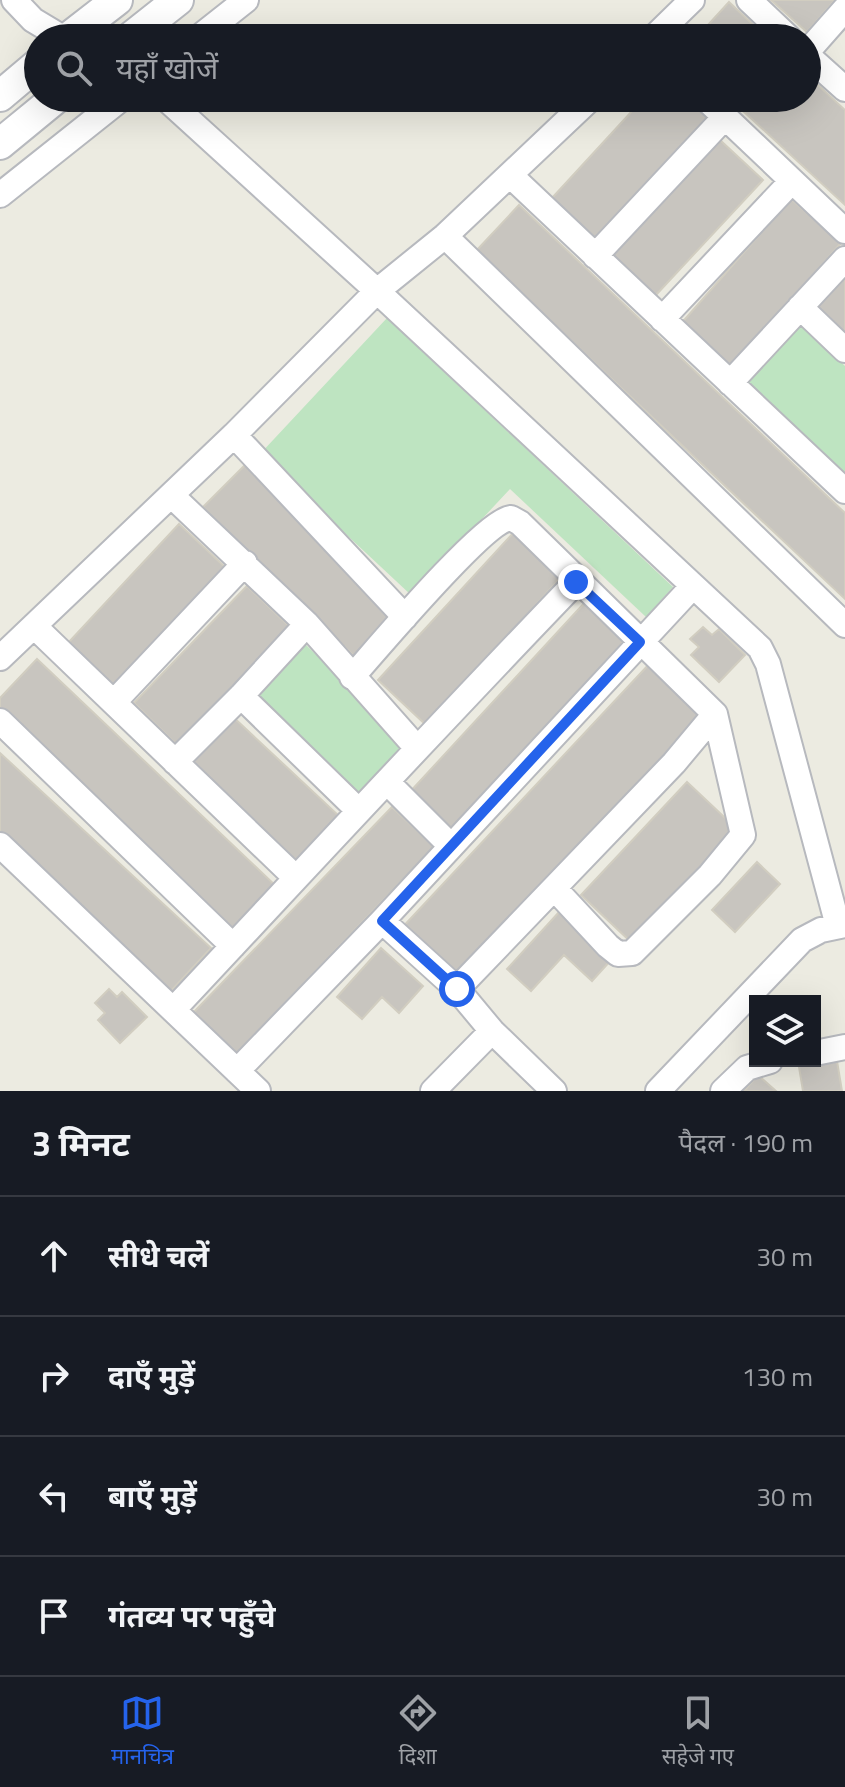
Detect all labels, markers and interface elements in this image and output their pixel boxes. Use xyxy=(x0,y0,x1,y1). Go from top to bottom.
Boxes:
search box xyxy=(24,24,821,112)
text: यहाँ खोजें xyxy=(116,45,218,91)
icon: search xyxy=(52,46,96,90)
route end xyxy=(558,564,594,600)
route start xyxy=(439,971,475,1007)
map controls xyxy=(749,995,821,1067)
button: layers xyxy=(749,995,821,1067)
text: 3 मिनट xyxy=(32,1117,130,1169)
text: पैदल · 190 m xyxy=(679,1123,813,1162)
text: सीधे चलें xyxy=(108,1233,209,1279)
icon: ahead xyxy=(32,1234,76,1278)
text: 30 m xyxy=(756,1237,813,1276)
text: दाएँ मुड़ें xyxy=(108,1353,195,1399)
icon: right xyxy=(32,1354,76,1398)
text: 130 m xyxy=(742,1357,813,1396)
text: बाएँ मुड़ें xyxy=(108,1473,197,1519)
icon: left xyxy=(32,1474,76,1518)
text: 30 m xyxy=(756,1477,813,1516)
text: गंतव्य पर पहुँचे xyxy=(108,1593,275,1639)
icon: arrive xyxy=(32,1594,76,1638)
tab: मानचित्र xyxy=(111,1691,174,1773)
tab: दिशा xyxy=(396,1691,440,1773)
tab: सहेजे गए xyxy=(662,1691,734,1773)

